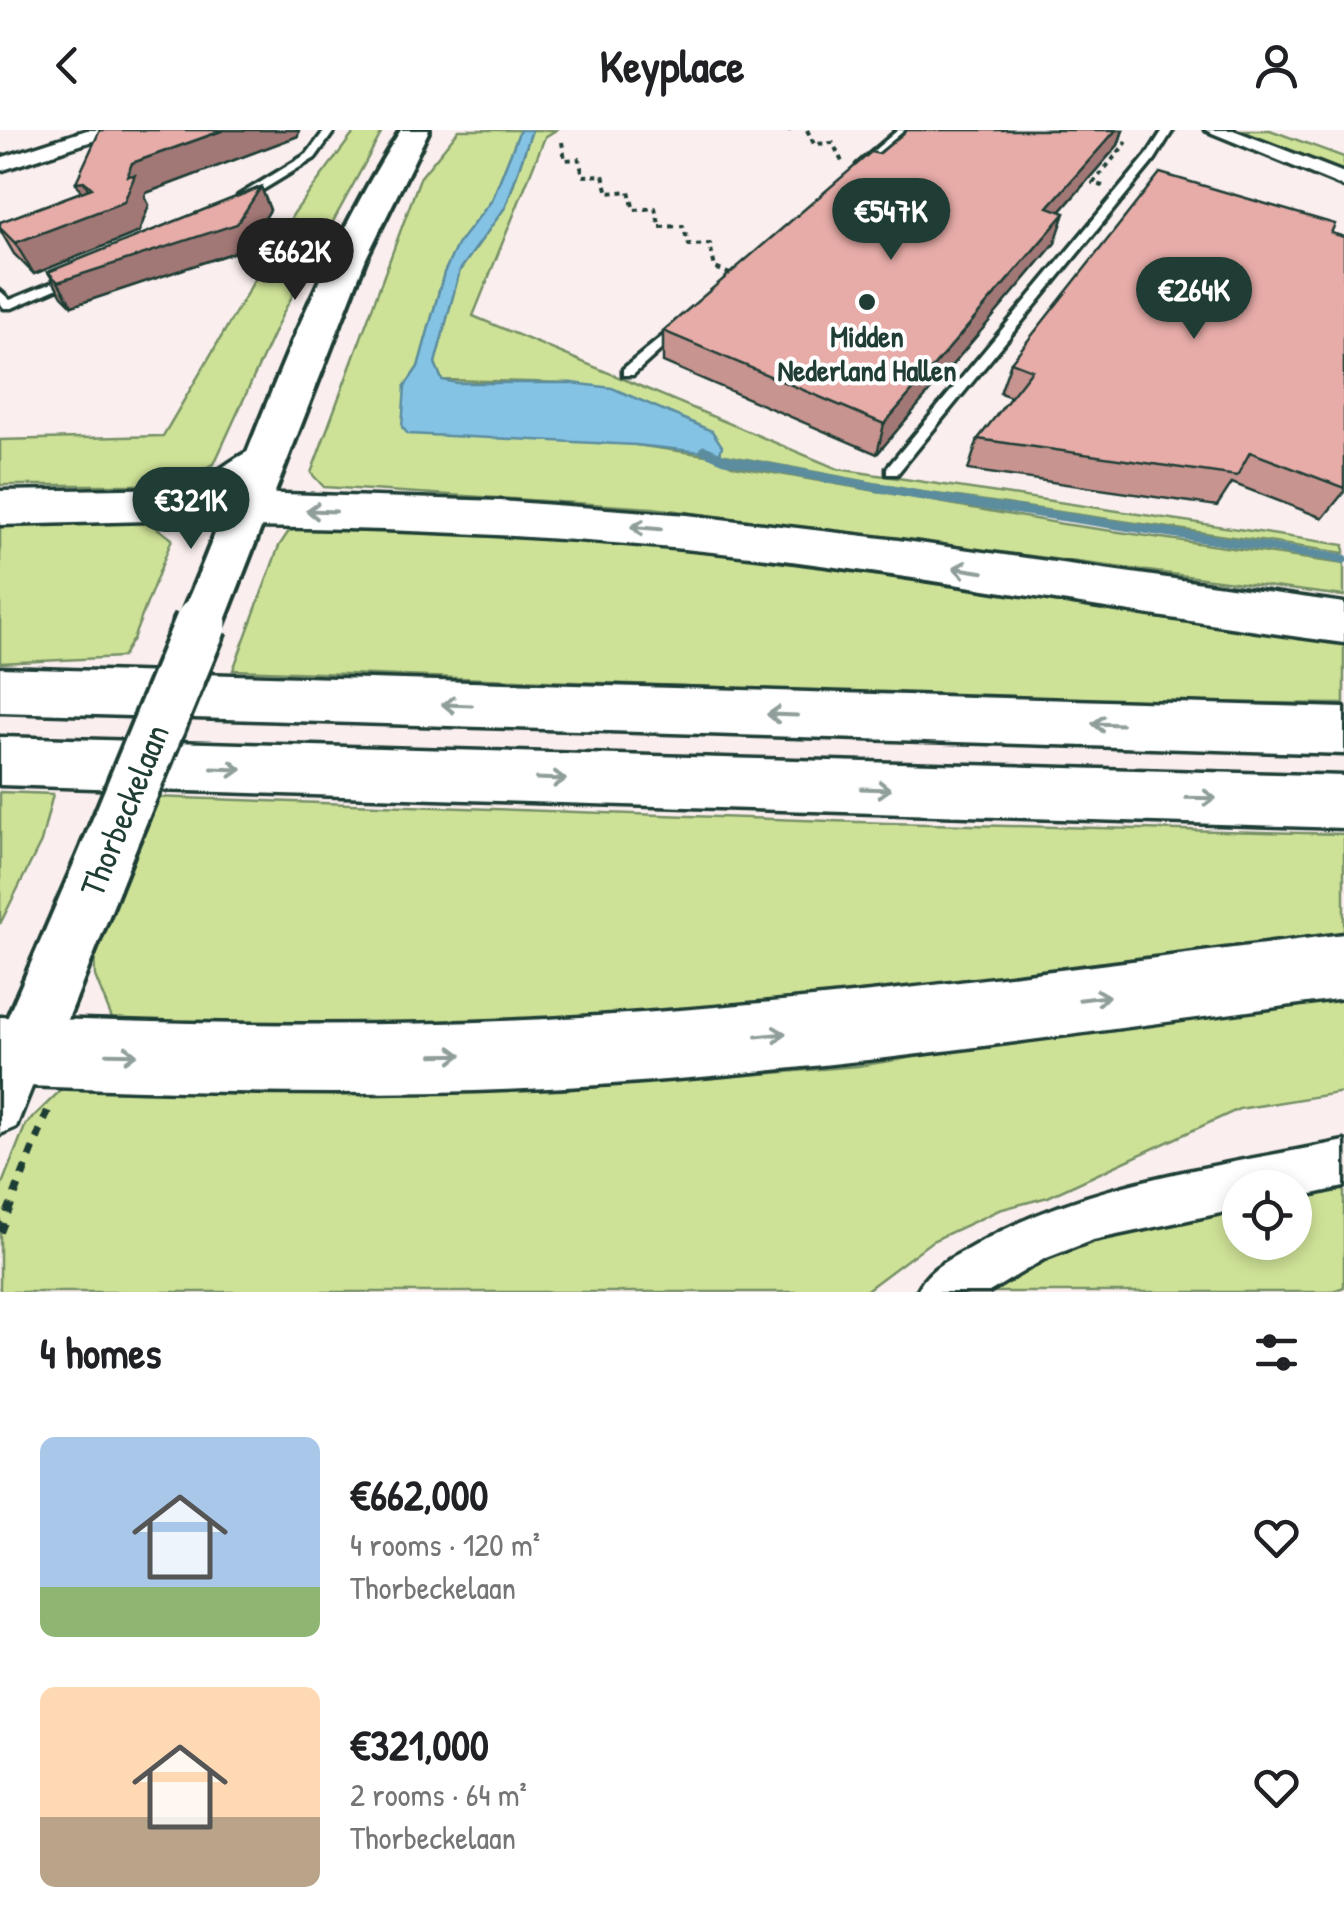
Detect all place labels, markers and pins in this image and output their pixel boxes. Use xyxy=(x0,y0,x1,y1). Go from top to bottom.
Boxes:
pin: €547K xyxy=(821,178,961,263)
pin: €662K xyxy=(225,218,365,303)
pin: €264K xyxy=(1124,257,1264,342)
marker: Midden Nederland Hallen xyxy=(856,291,878,313)
place label: Midden Nederland Hallen xyxy=(777,316,957,390)
pin: €321K xyxy=(121,467,261,552)

